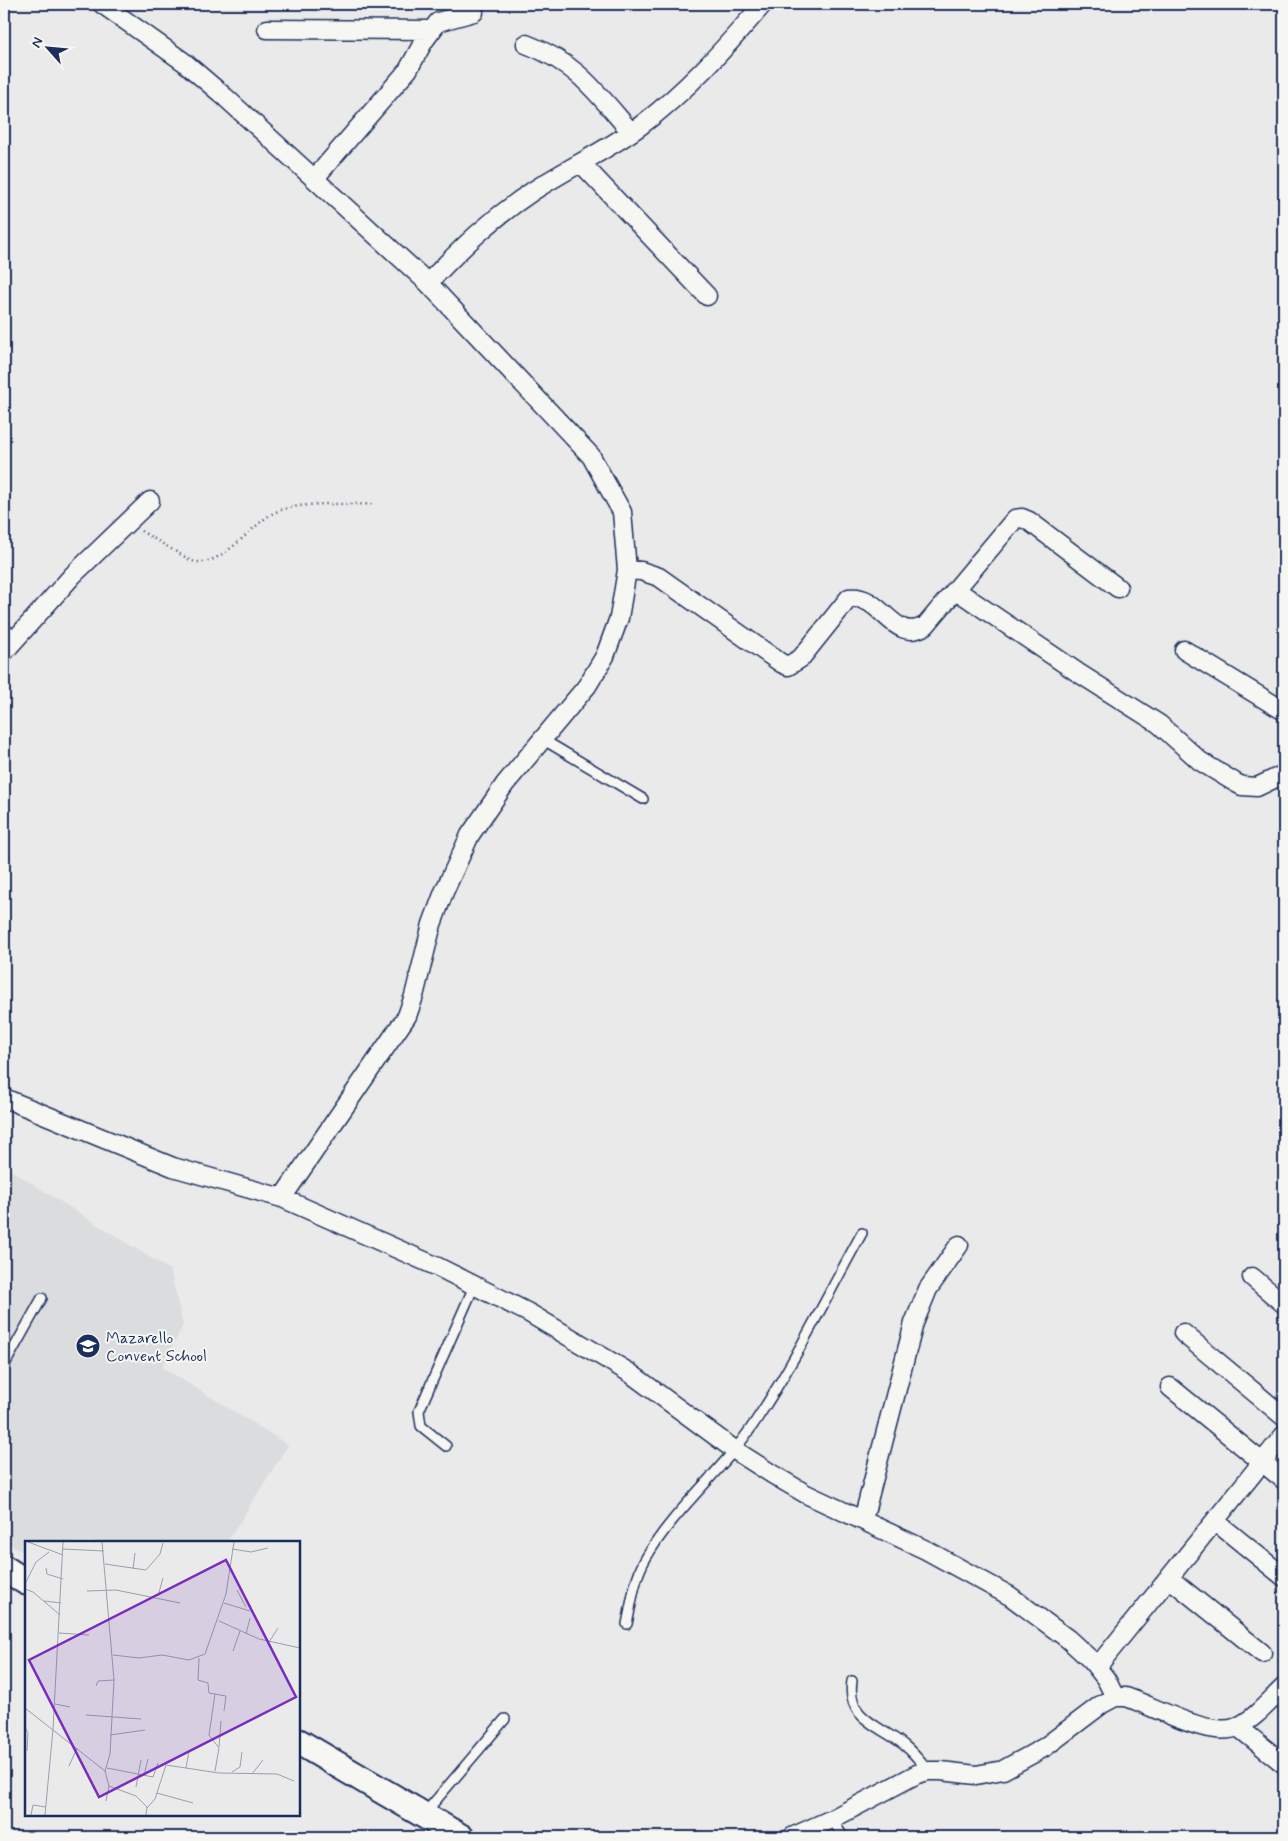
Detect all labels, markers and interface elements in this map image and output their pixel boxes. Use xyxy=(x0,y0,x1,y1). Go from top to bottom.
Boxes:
north arrow xyxy=(22,22,72,72)
text: N xyxy=(27,34,47,51)
place label: Mazarello Convent School xyxy=(106,1328,207,1367)
school or university icon: Mazarello Convent School xyxy=(75,1333,101,1359)
inset map xyxy=(25,1541,300,1816)

